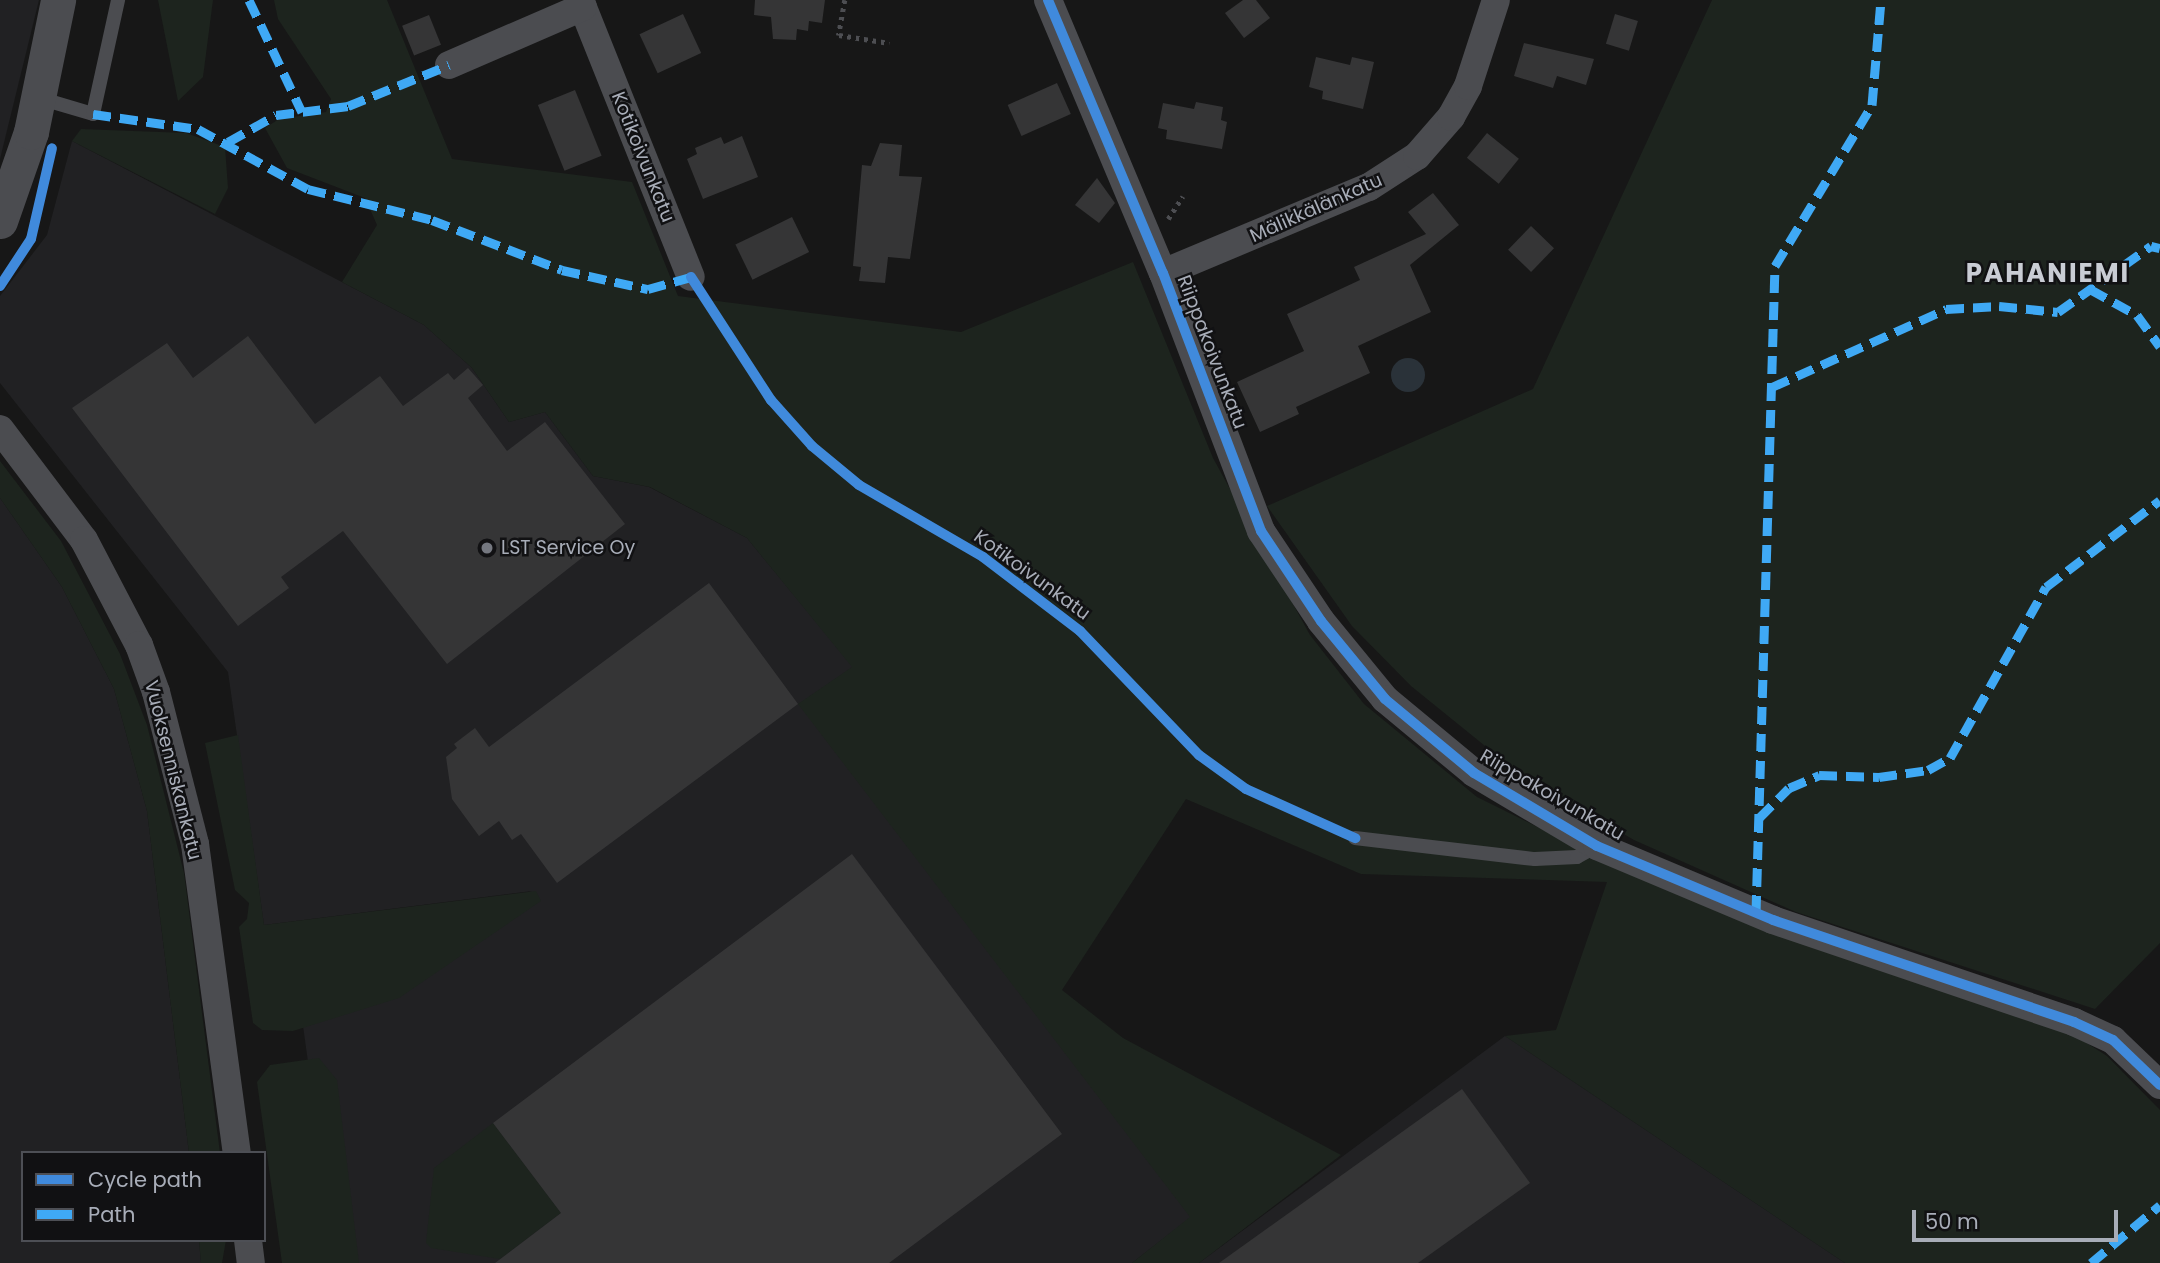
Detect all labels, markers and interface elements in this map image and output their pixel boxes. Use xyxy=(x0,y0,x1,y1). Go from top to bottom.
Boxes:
street label: Kotikoivunkatu xyxy=(607,89,679,225)
street label: Mälikkälänkatu xyxy=(1246,169,1386,247)
district label: PAHANIEMI xyxy=(1967,258,2129,290)
street label: Riippakoivunkatu xyxy=(1172,272,1252,432)
street label: Kotikoivunkatu xyxy=(969,525,1095,625)
place label: LST Service Oy xyxy=(501,537,635,559)
marker: LST Service Oy xyxy=(479,540,495,556)
street label: Vuoksenniskankatu xyxy=(140,678,206,862)
street label: Riippakoivunkatu xyxy=(1476,744,1628,846)
legend xyxy=(21,1151,266,1242)
text: Cycle path xyxy=(88,1165,202,1194)
scale bar xyxy=(1915,1196,2122,1240)
text: Path xyxy=(88,1200,135,1229)
text: 50 m xyxy=(1925,1207,1979,1236)

